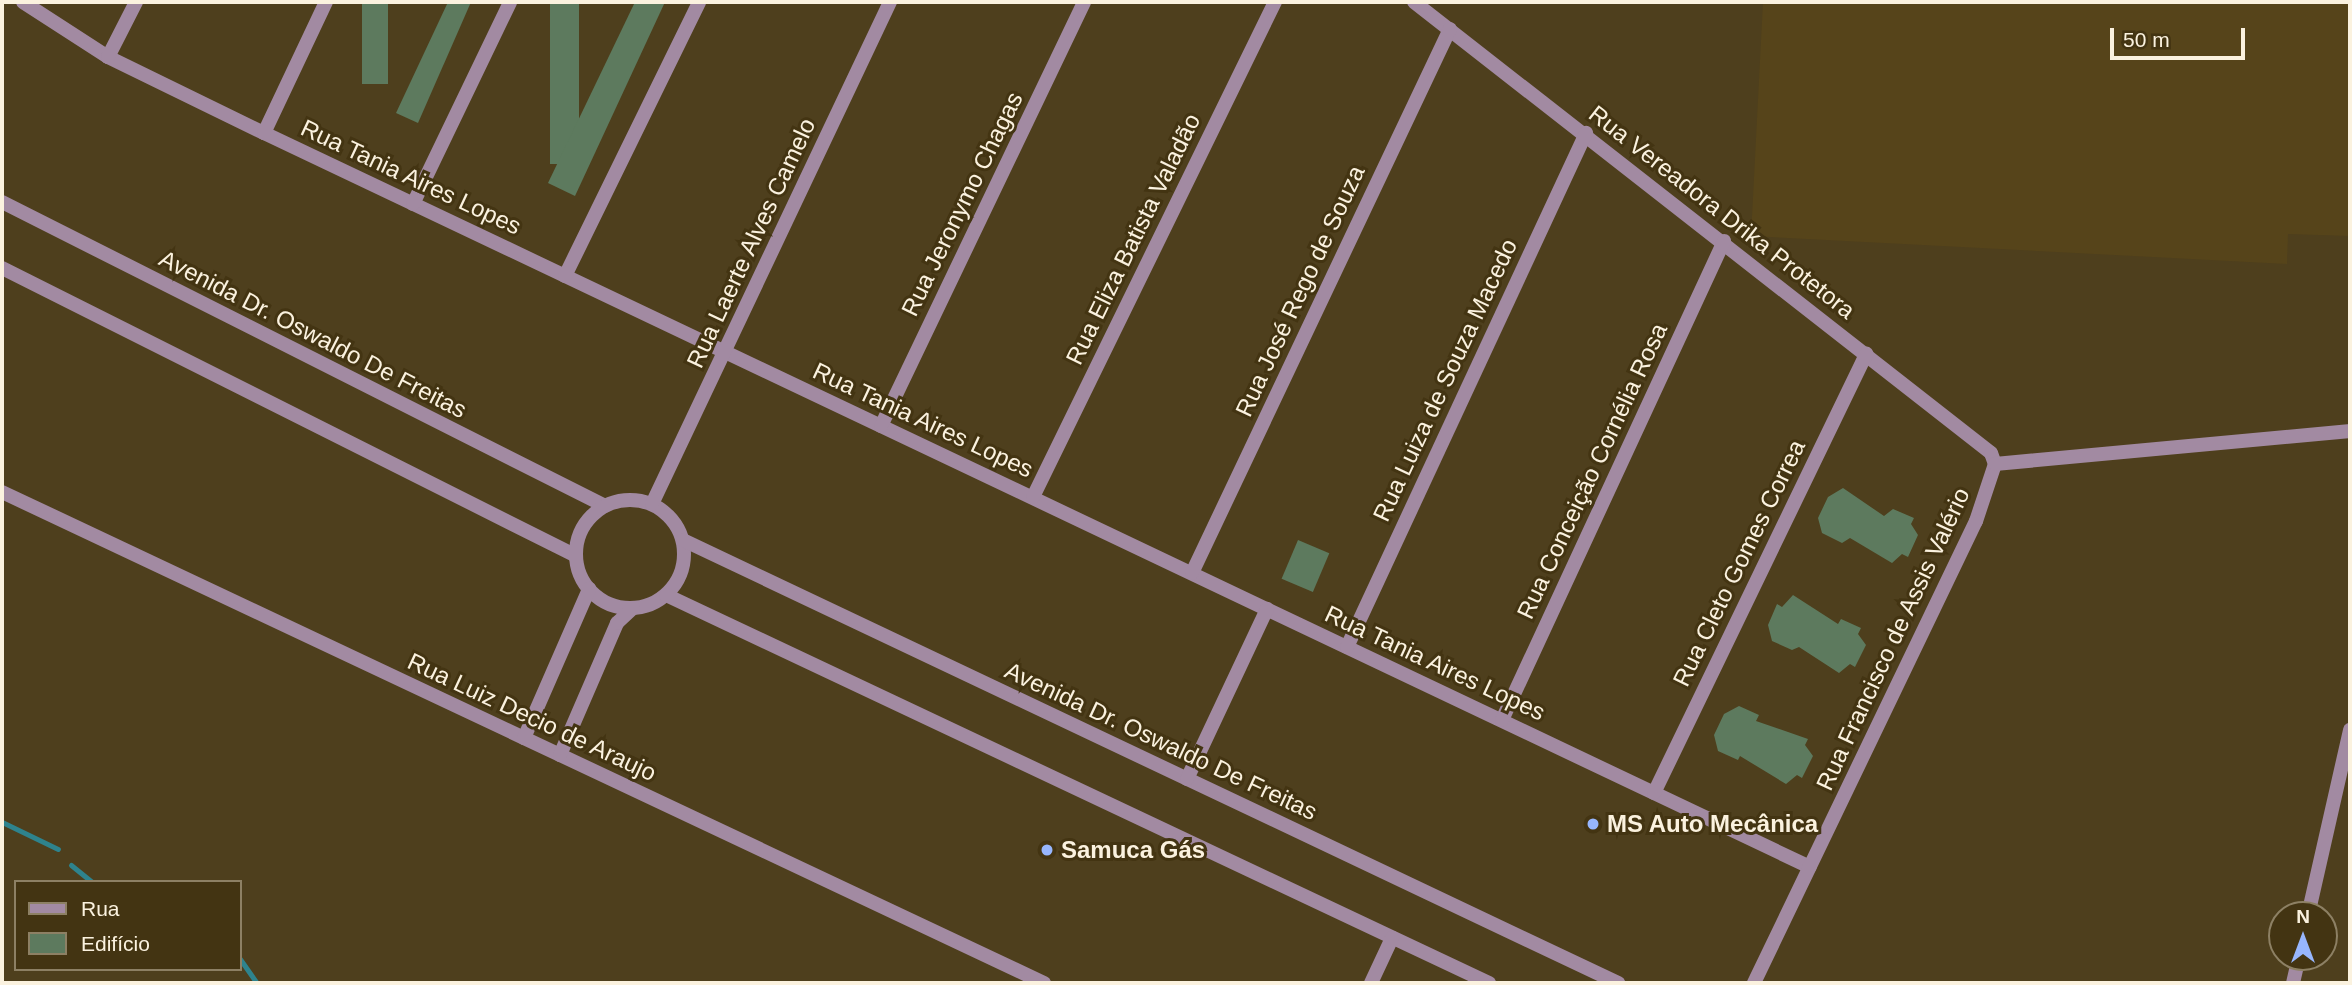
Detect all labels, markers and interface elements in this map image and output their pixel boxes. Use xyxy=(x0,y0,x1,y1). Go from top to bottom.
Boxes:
scale bar xyxy=(2114,14,2249,58)
text: 50 m xyxy=(2123,28,2170,51)
street label: Rua Jeronymo Chagas xyxy=(895,87,1029,321)
street label: Rua Vereadora Drika Protetora xyxy=(1583,99,1861,325)
street label: Rua Eliza Batista Valadão xyxy=(1060,109,1206,369)
street label: Rua Tania Aires Lopes xyxy=(295,113,527,241)
street label: Rua Laerte Alves Camelo xyxy=(680,113,822,373)
street label: Rua José Rego de Souza xyxy=(1229,161,1371,421)
street label: Rua Luiza de Souza Macedo xyxy=(1367,234,1523,526)
street label: Avenida Dr. Oswaldo De Freitas xyxy=(155,244,471,424)
street label: Rua Conceição Cornélia Rosa xyxy=(1511,319,1673,623)
street label: Rua Tania Aires Lopes xyxy=(807,356,1039,484)
street label: Rua Cleto Gomes Correa xyxy=(1667,435,1811,691)
street label: Rua Francisco de Assis Valério xyxy=(1810,483,1976,795)
street label: Rua Tania Aires Lopes xyxy=(1319,599,1551,727)
street label: Rua Luiz Decio de Araujo xyxy=(403,646,661,788)
street label: Avenida Dr. Oswaldo De Freitas xyxy=(1000,656,1322,826)
place label: MS Auto Mecânica xyxy=(1607,810,1819,838)
marker: MS Auto Mecânica xyxy=(1585,816,1601,832)
place label: Samuca Gás xyxy=(1061,836,1205,864)
marker: Samuca Gás xyxy=(1039,842,1055,858)
legend xyxy=(14,880,242,971)
text: Rua xyxy=(81,897,120,920)
north arrow xyxy=(2268,901,2338,971)
text: N xyxy=(2296,906,2310,927)
text: Edifício xyxy=(81,932,150,955)

